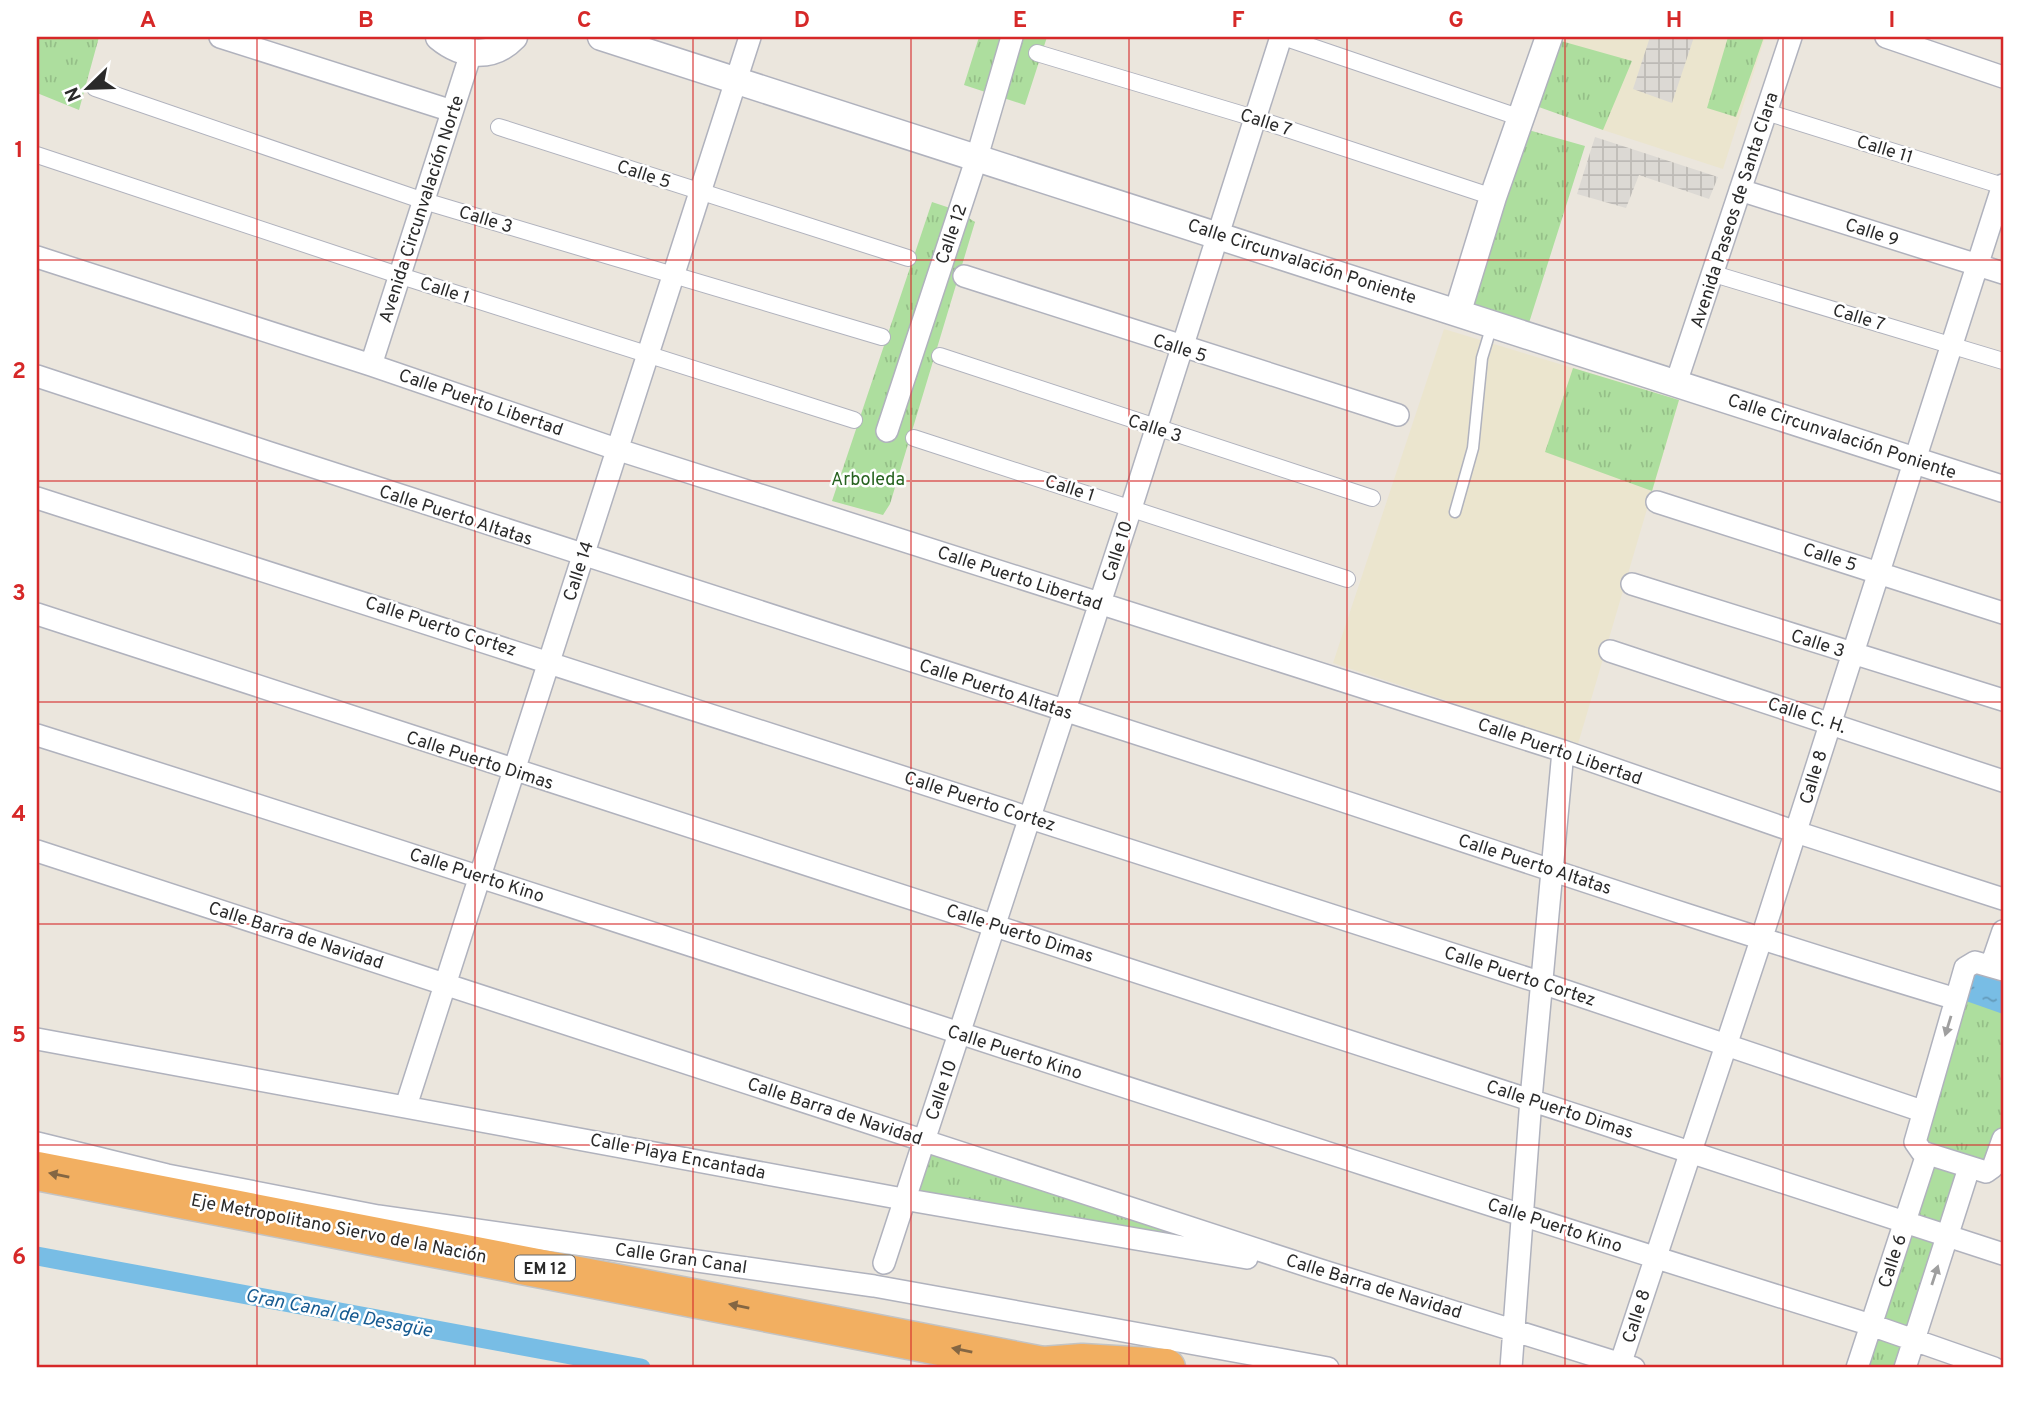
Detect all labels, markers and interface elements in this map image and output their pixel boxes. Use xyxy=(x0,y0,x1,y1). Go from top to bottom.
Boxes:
text: A xyxy=(140,7,156,36)
text: B xyxy=(358,7,374,36)
text: C xyxy=(577,7,591,36)
text: D xyxy=(794,7,810,36)
text: E xyxy=(1013,7,1027,36)
text: F xyxy=(1231,7,1245,36)
text: G xyxy=(1448,7,1464,36)
text: H xyxy=(1666,7,1682,36)
text: I xyxy=(1889,7,1895,36)
north arrow xyxy=(52,52,122,122)
text: N xyxy=(60,83,88,105)
street label: Avenida Paseos de Santa Clara xyxy=(1686,89,1785,331)
street label: Avenida Circunvalación Norte xyxy=(375,93,470,326)
street label: Calle 7 xyxy=(1237,104,1294,143)
street label: Calle 11 xyxy=(1854,131,1916,170)
text: 1 xyxy=(14,137,24,166)
street label: Calle 5 xyxy=(614,156,674,195)
street label: Calle 3 xyxy=(456,201,515,240)
street label: Calle 12 xyxy=(931,201,973,268)
street label: Calle 9 xyxy=(1842,214,1901,253)
street label: Calle Circunvalación Poniente xyxy=(1184,215,1419,310)
street label: Calle 1 xyxy=(417,273,472,310)
street label: Calle 7 xyxy=(1830,300,1887,337)
street label: Calle 5 xyxy=(1150,330,1210,369)
text: 2 xyxy=(12,358,26,387)
street label: Calle Puerto Libertad xyxy=(395,365,566,442)
street label: Calle Circunvalación Poniente xyxy=(1724,390,1959,485)
street label: Calle 3 xyxy=(1125,410,1184,449)
park label: Arboleda xyxy=(831,469,905,492)
street label: Calle 1 xyxy=(1042,471,1097,508)
street label: Calle Puerto Altatas xyxy=(376,481,535,552)
street label: Calle 10 xyxy=(1098,518,1139,585)
street label: Calle 14 xyxy=(559,538,600,604)
street label: Calle 5 xyxy=(1800,539,1860,578)
street label: Calle Puerto Libertad xyxy=(934,542,1105,617)
text: 3 xyxy=(12,580,26,609)
street label: Calle Puerto Cortez xyxy=(362,592,519,663)
street label: Calle 3 xyxy=(1788,625,1847,664)
street label: Calle Puerto Altatas xyxy=(916,655,1075,726)
street label: Calle C. H. xyxy=(1764,693,1849,740)
street label: Calle Puerto Libertad xyxy=(1474,714,1645,791)
street label: Calle Puerto Dimas xyxy=(403,727,556,796)
street label: Calle 8 xyxy=(1795,748,1834,807)
street label: Calle Puerto Cortez xyxy=(901,767,1058,838)
text: 4 xyxy=(12,801,26,830)
street label: Calle Puerto Altatas xyxy=(1455,830,1614,901)
street label: Calle Puerto Kino xyxy=(406,844,547,909)
street label: Calle Barra de Navidad xyxy=(205,897,386,976)
street label: Calle Puerto Dimas xyxy=(943,900,1096,969)
street label: Calle Puerto Cortez xyxy=(1441,942,1598,1013)
one-way arrow xyxy=(1942,1016,1952,1037)
street label: Calle Puerto Kino xyxy=(944,1021,1085,1086)
text: 5 xyxy=(12,1022,26,1051)
street label: Calle 10 xyxy=(921,1057,964,1124)
street label: Calle Barra de Navidad xyxy=(744,1073,925,1152)
street label: Calle Puerto Dimas xyxy=(1483,1076,1636,1145)
street label: Calle Playa Encantada xyxy=(588,1129,767,1186)
one-way arrow xyxy=(48,1170,70,1181)
street label: Eje Metropolitano Siervo de la Nación xyxy=(189,1189,489,1269)
street label: Calle Puerto Kino xyxy=(1484,1194,1625,1259)
street label: Calle 6 xyxy=(1874,1232,1913,1291)
street label: Calle Gran Canal xyxy=(613,1239,748,1280)
text: 6 xyxy=(12,1244,26,1273)
street label: Calle Barra de Navidad xyxy=(1283,1250,1464,1325)
road number: EM 12 xyxy=(515,1256,575,1280)
one-way arrow xyxy=(1930,1265,1940,1286)
water label: Gran Canal de Desagüe xyxy=(243,1284,434,1344)
street label: Calle 8 xyxy=(1618,1287,1657,1346)
one-way arrow xyxy=(728,1300,750,1311)
one-way arrow xyxy=(951,1345,973,1356)

